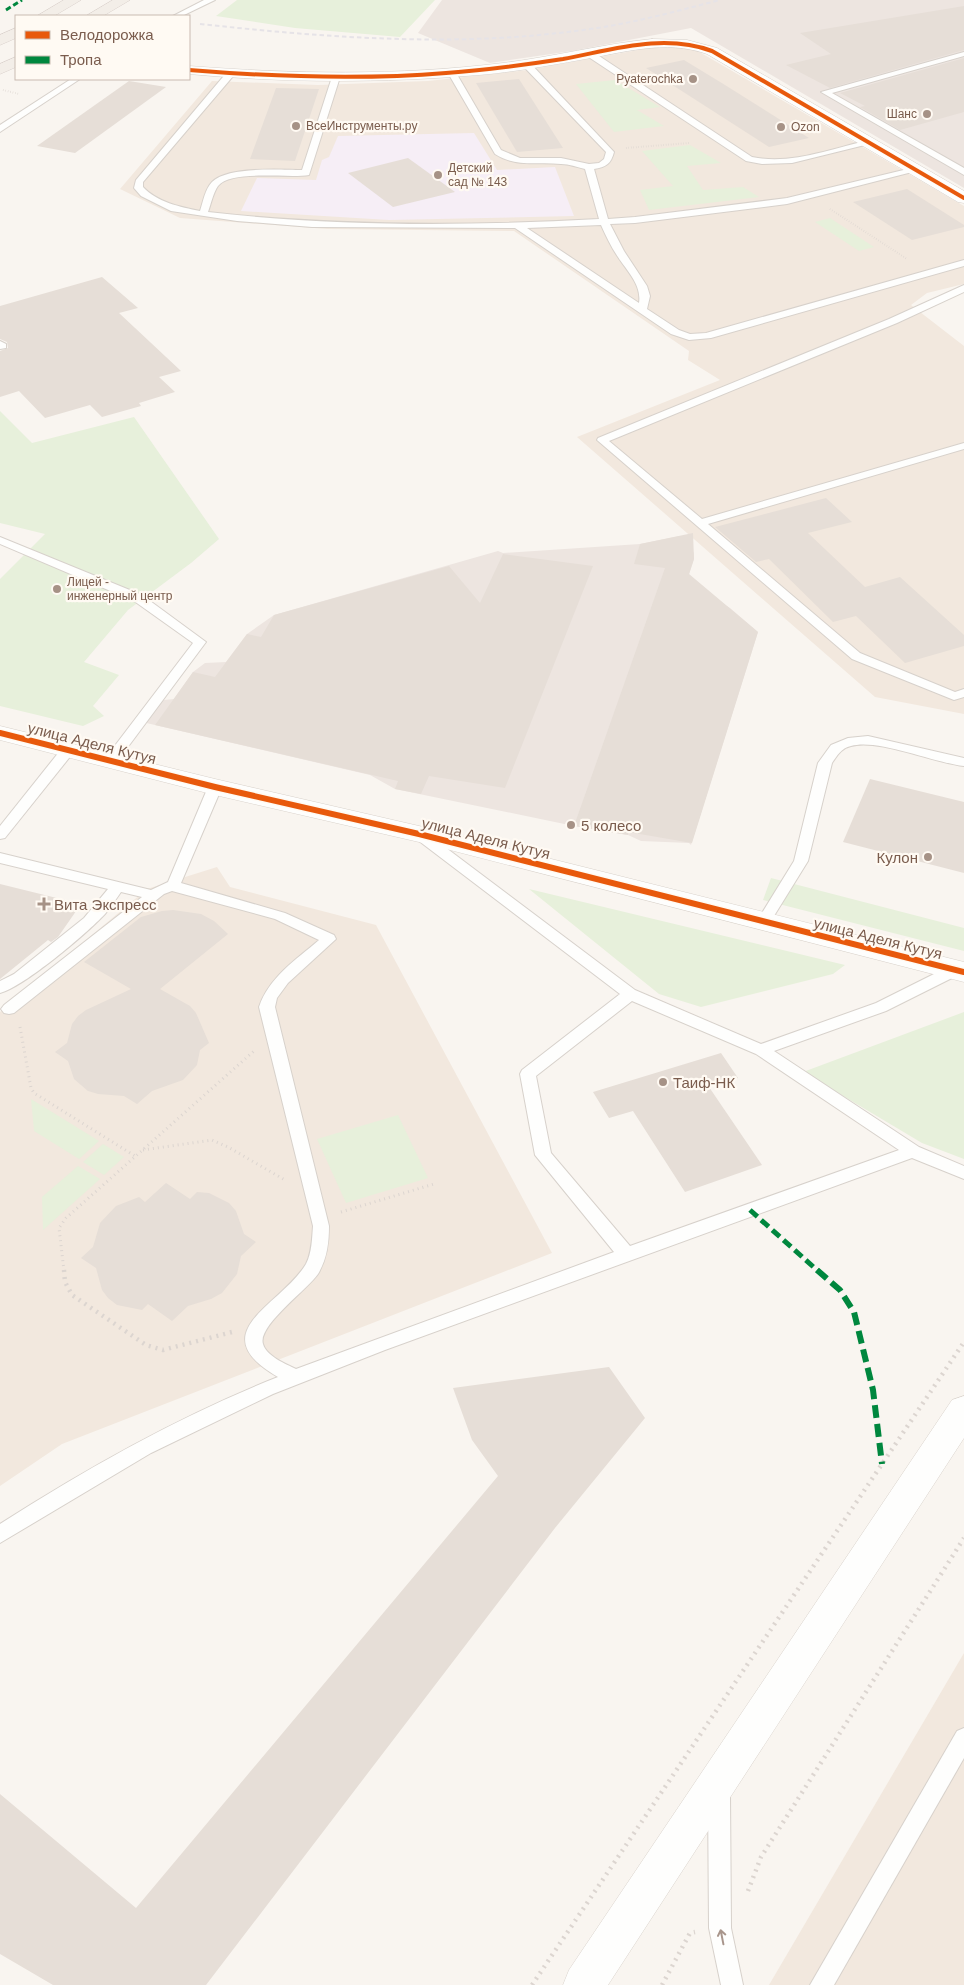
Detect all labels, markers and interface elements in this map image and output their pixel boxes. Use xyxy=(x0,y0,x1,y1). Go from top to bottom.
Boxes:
legend xyxy=(15,15,190,80)
text: Велодорожка xyxy=(60,26,154,43)
text: Тропа xyxy=(60,51,102,68)
place label: Pyaterochka xyxy=(616,72,683,86)
marker: Pyaterochka xyxy=(687,73,699,85)
place label: Шанс xyxy=(887,107,917,121)
marker: Шанс xyxy=(921,108,933,120)
place label: ВсеИнструменты.ру xyxy=(306,119,417,133)
marker: ВсеИнструменты.ру xyxy=(290,120,302,132)
place label: Ozon xyxy=(791,120,820,134)
marker: Ozon xyxy=(775,121,787,133)
place label: Детский сад № 143 xyxy=(448,161,508,189)
marker: Детский сад № 143 xyxy=(432,169,444,181)
place label: Лицей - инженерный центр xyxy=(67,575,173,603)
marker: Лицей - инженерный центр xyxy=(51,583,63,595)
street label: улица Аделя Кутуя xyxy=(26,719,158,767)
street label: улица Аделя Кутуя xyxy=(420,814,552,862)
place label: 5 колесо xyxy=(581,817,641,834)
marker: 5 колесо xyxy=(565,819,577,831)
place label: Кулон xyxy=(877,849,918,866)
marker: Кулон xyxy=(922,851,934,863)
place label: Вита Экспресс xyxy=(54,896,157,913)
marker: Вита Экспресс xyxy=(38,898,50,910)
street label: улица Аделя Кутуя xyxy=(812,914,944,962)
place label: Таиф-НК xyxy=(673,1074,735,1091)
marker: Таиф-НК xyxy=(657,1076,669,1088)
one-way arrow xyxy=(717,1930,726,1946)

